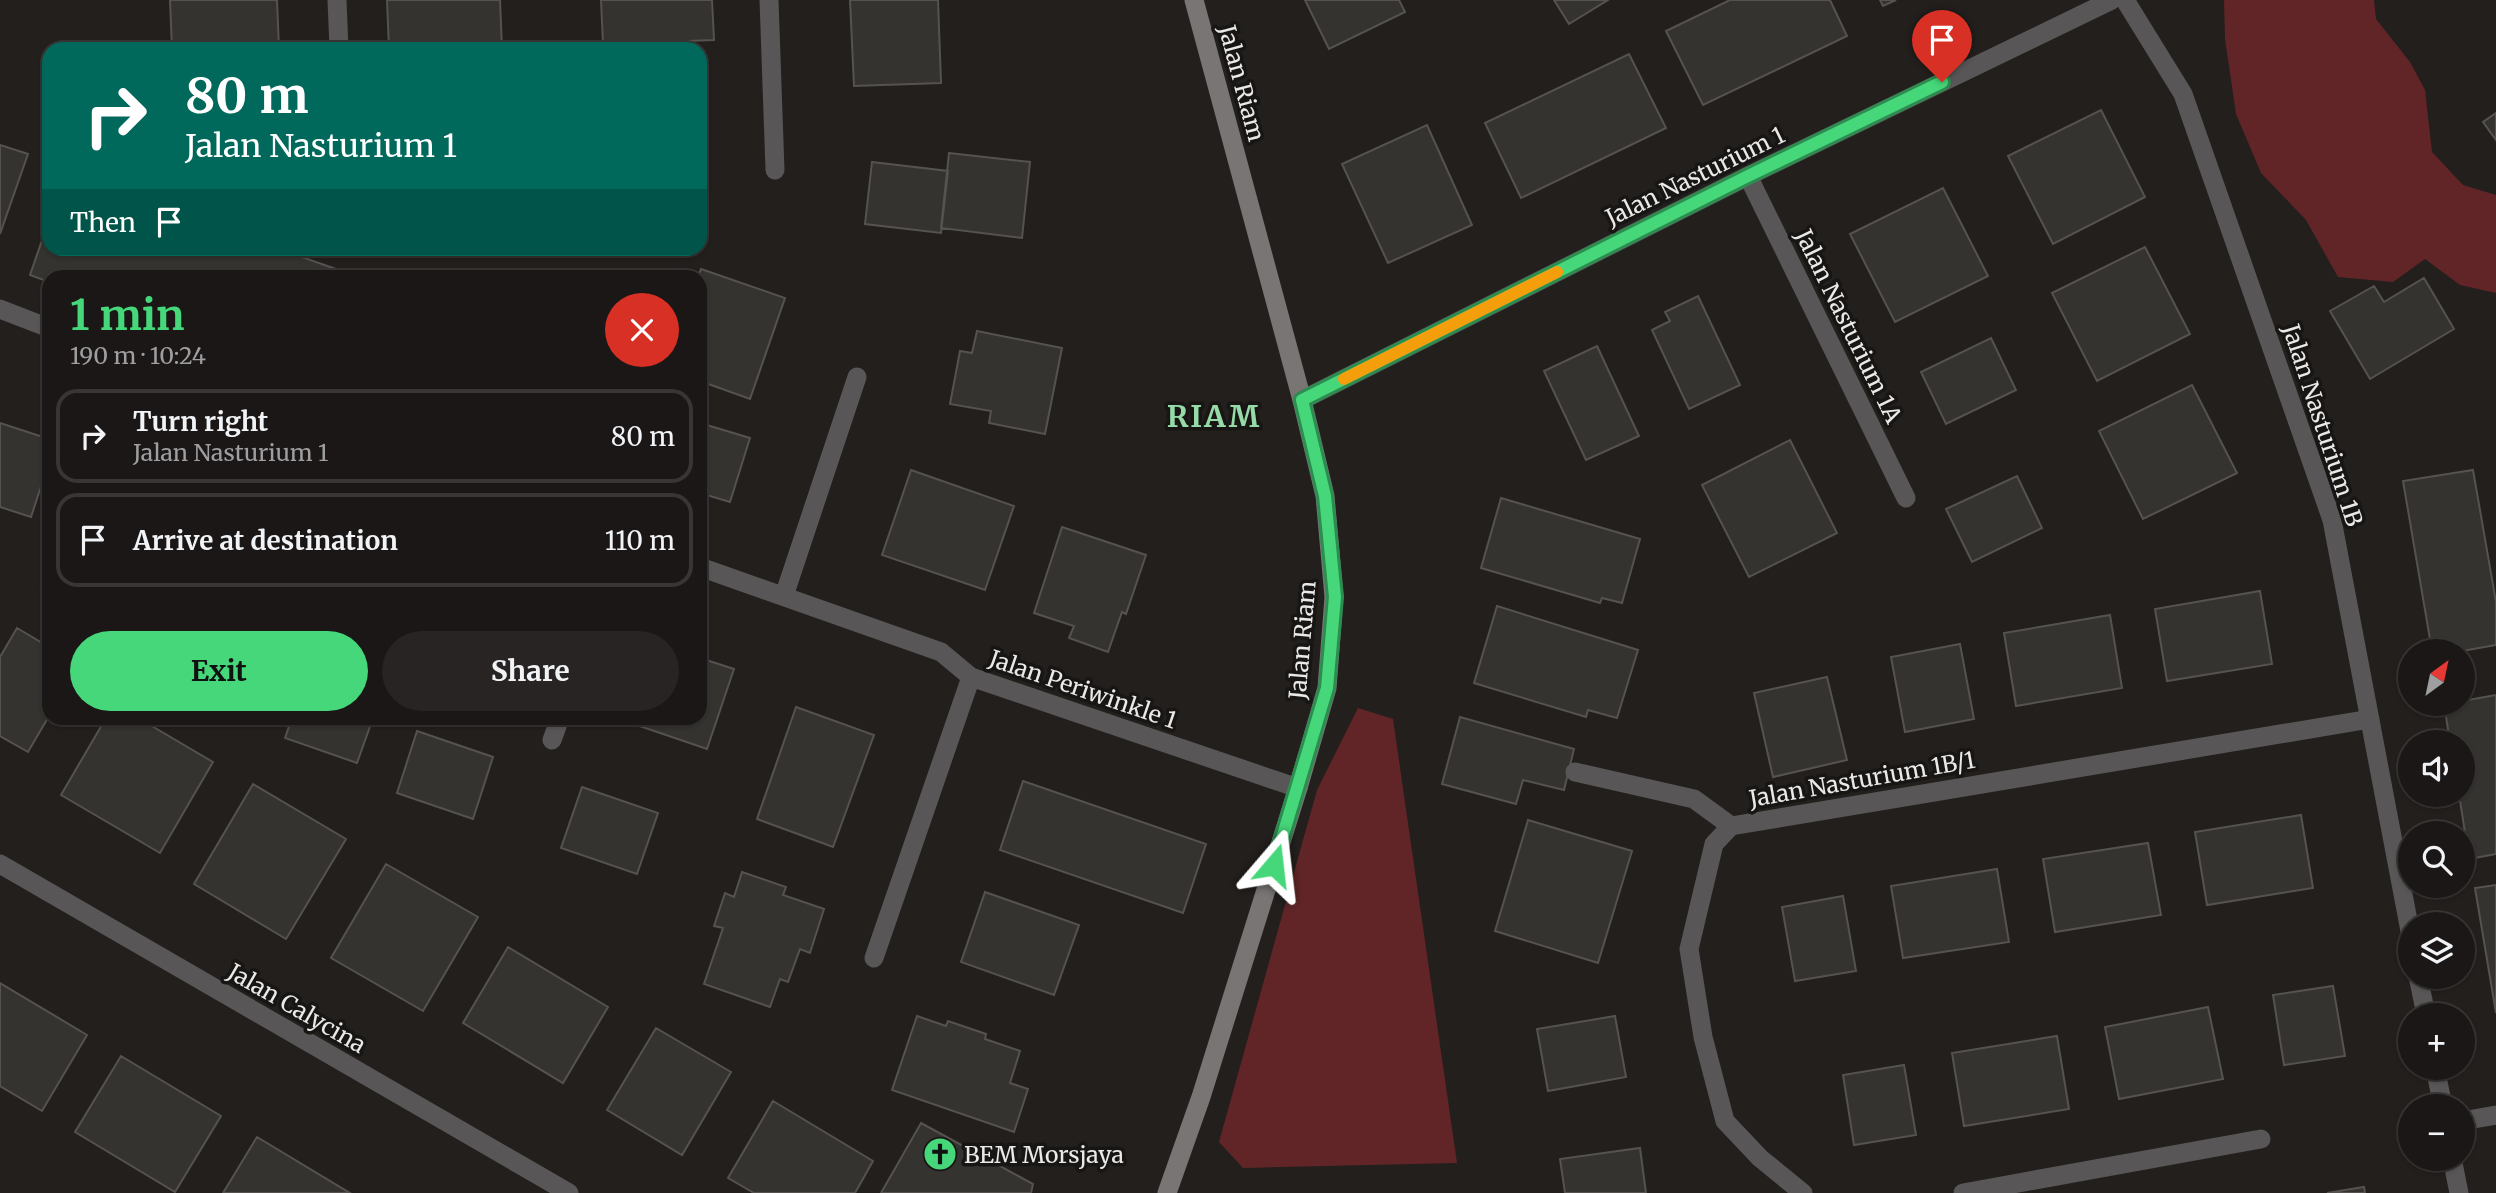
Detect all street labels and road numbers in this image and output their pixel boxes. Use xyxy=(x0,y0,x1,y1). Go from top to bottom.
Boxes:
street label: Jalan Riam xyxy=(1212,21,1271,144)
street label: Jalan Nasturium 1 xyxy=(1600,120,1789,232)
street label: Jalan Nasturium 1A xyxy=(1789,223,1909,428)
street label: Jalan Nasturium 1B xyxy=(2276,319,2369,530)
street label: Jalan Riam xyxy=(1282,579,1322,702)
street label: Jalan Periwinkle 1 xyxy=(984,643,1181,735)
street label: Jalan Nasturium 1B/1 xyxy=(1746,745,1977,813)
street label: Jalan Calycina xyxy=(222,956,371,1059)

